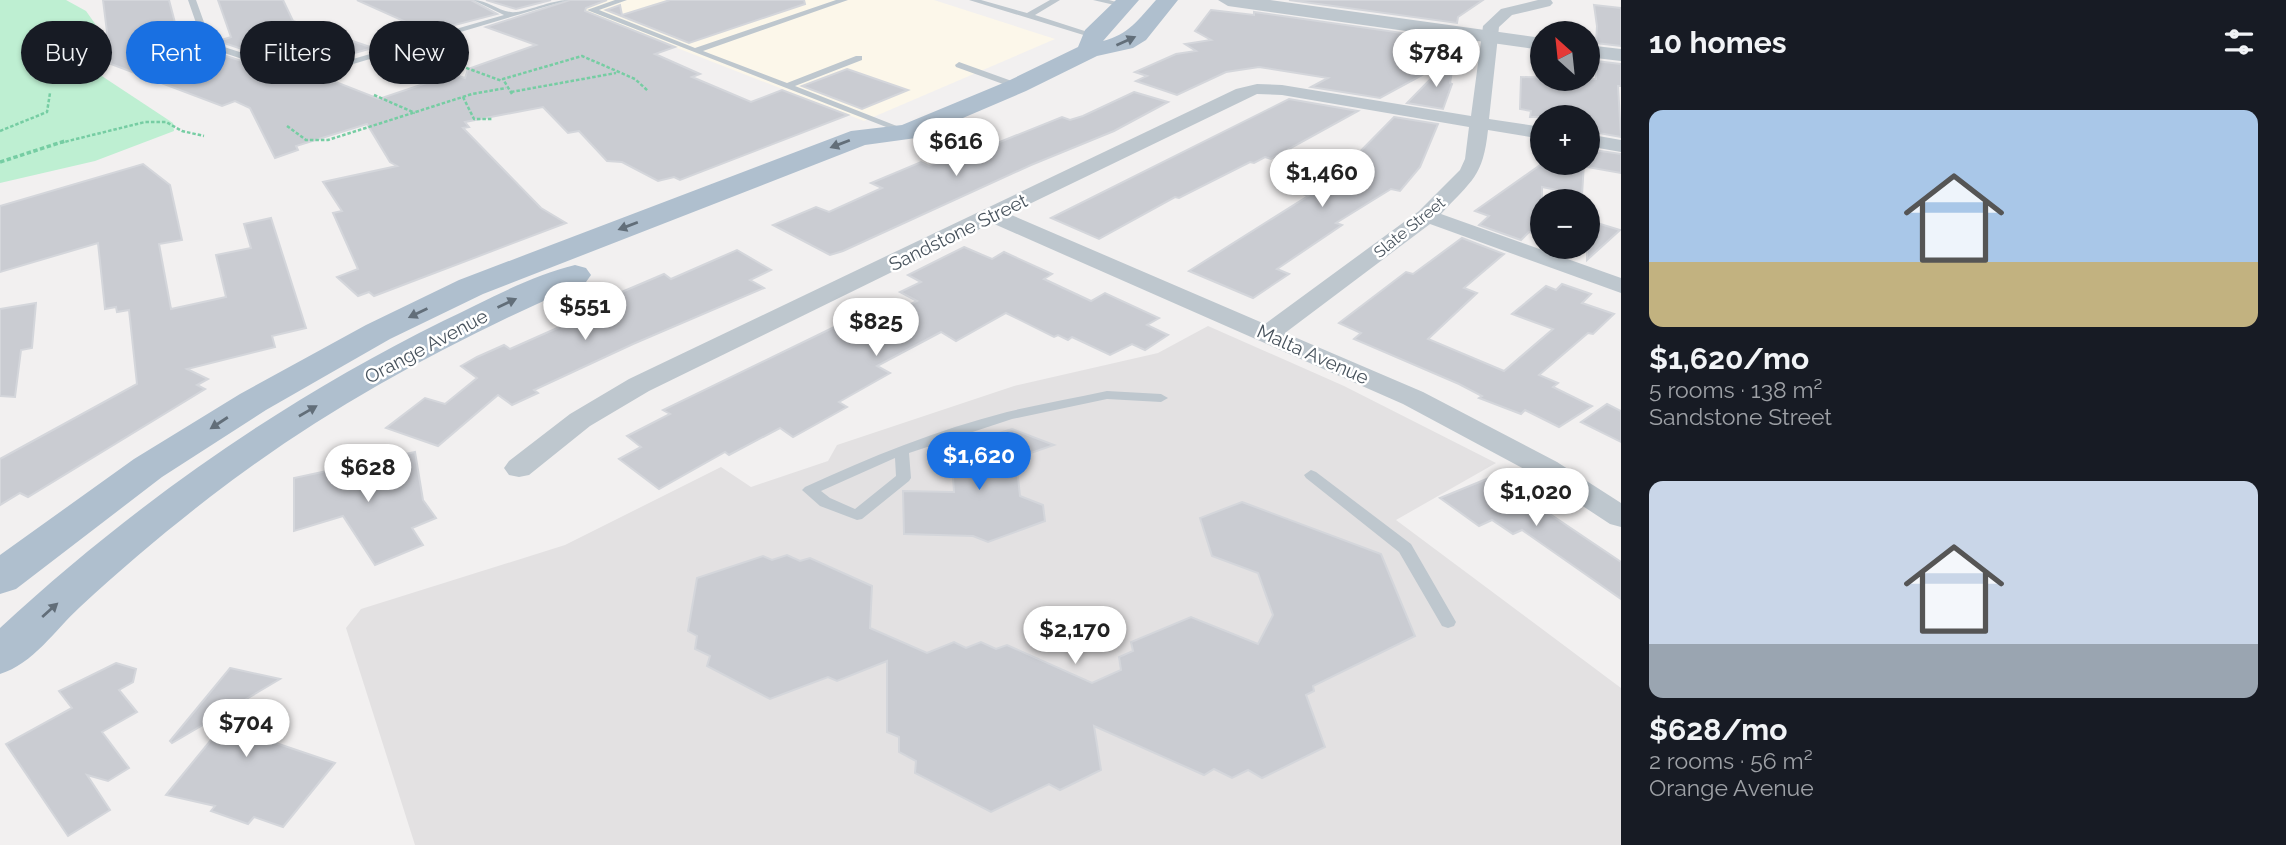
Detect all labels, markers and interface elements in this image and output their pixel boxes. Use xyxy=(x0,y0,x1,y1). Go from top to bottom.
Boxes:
chip: Buy xyxy=(21,21,112,84)
chip: Rent xyxy=(126,21,226,84)
chip: Filters xyxy=(240,21,355,84)
chip: New xyxy=(369,21,469,84)
north arrow xyxy=(1530,21,1600,91)
map controls xyxy=(1530,21,1600,259)
icon: filters xyxy=(2220,23,2258,61)
text: 10 homes xyxy=(1649,25,1786,60)
pin: $784 xyxy=(1395,29,1477,89)
one-way arrow xyxy=(1116,35,1137,46)
text: $784 xyxy=(1409,38,1463,65)
button: + xyxy=(1530,105,1600,175)
pin: $616 xyxy=(915,118,997,178)
text: $616 xyxy=(929,127,983,154)
one-way arrow xyxy=(830,139,851,150)
pin: $1,460 xyxy=(1265,150,1379,209)
icon: home xyxy=(1891,155,2017,281)
text: $1,460 xyxy=(1286,158,1358,185)
street label: Sandstone Street xyxy=(885,189,1031,275)
button: − xyxy=(1530,189,1600,259)
street label: Slate Street xyxy=(1370,193,1449,262)
one-way arrow xyxy=(617,221,638,232)
pin: $551 xyxy=(544,282,626,342)
text: $551 xyxy=(559,291,611,318)
one-way arrow xyxy=(497,297,517,309)
pin: $825 xyxy=(835,298,917,358)
street label: Orange Avenue xyxy=(361,304,491,388)
one-way arrow xyxy=(408,307,428,318)
text: $825 xyxy=(849,307,903,334)
street label: Malta Avenue xyxy=(1254,320,1372,388)
text: $1,620/mo xyxy=(1649,341,1809,376)
text: 5 rooms · 138 m² xyxy=(1649,376,1823,403)
text: Sandstone Street xyxy=(1649,403,1832,430)
one-way arrow xyxy=(298,405,317,418)
one-way arrow xyxy=(210,416,228,430)
pin: $1,620 xyxy=(922,433,1036,492)
text: $1,620 xyxy=(943,441,1015,468)
pin: $628 xyxy=(327,444,409,504)
text: $628 xyxy=(340,453,396,480)
pin: $1,020 xyxy=(1479,468,1593,528)
text: $1,020 xyxy=(1500,477,1572,504)
icon: home xyxy=(1891,526,2017,652)
one-way arrow xyxy=(41,602,59,618)
pin: $2,170 xyxy=(1018,606,1132,666)
text: $2,170 xyxy=(1039,615,1111,642)
pin: $704 xyxy=(205,700,287,759)
text: $704 xyxy=(219,708,273,735)
text: $628/mo xyxy=(1649,712,1787,747)
text: 2 rooms · 56 m² xyxy=(1649,747,1813,774)
text: Orange Avenue xyxy=(1649,774,1814,801)

